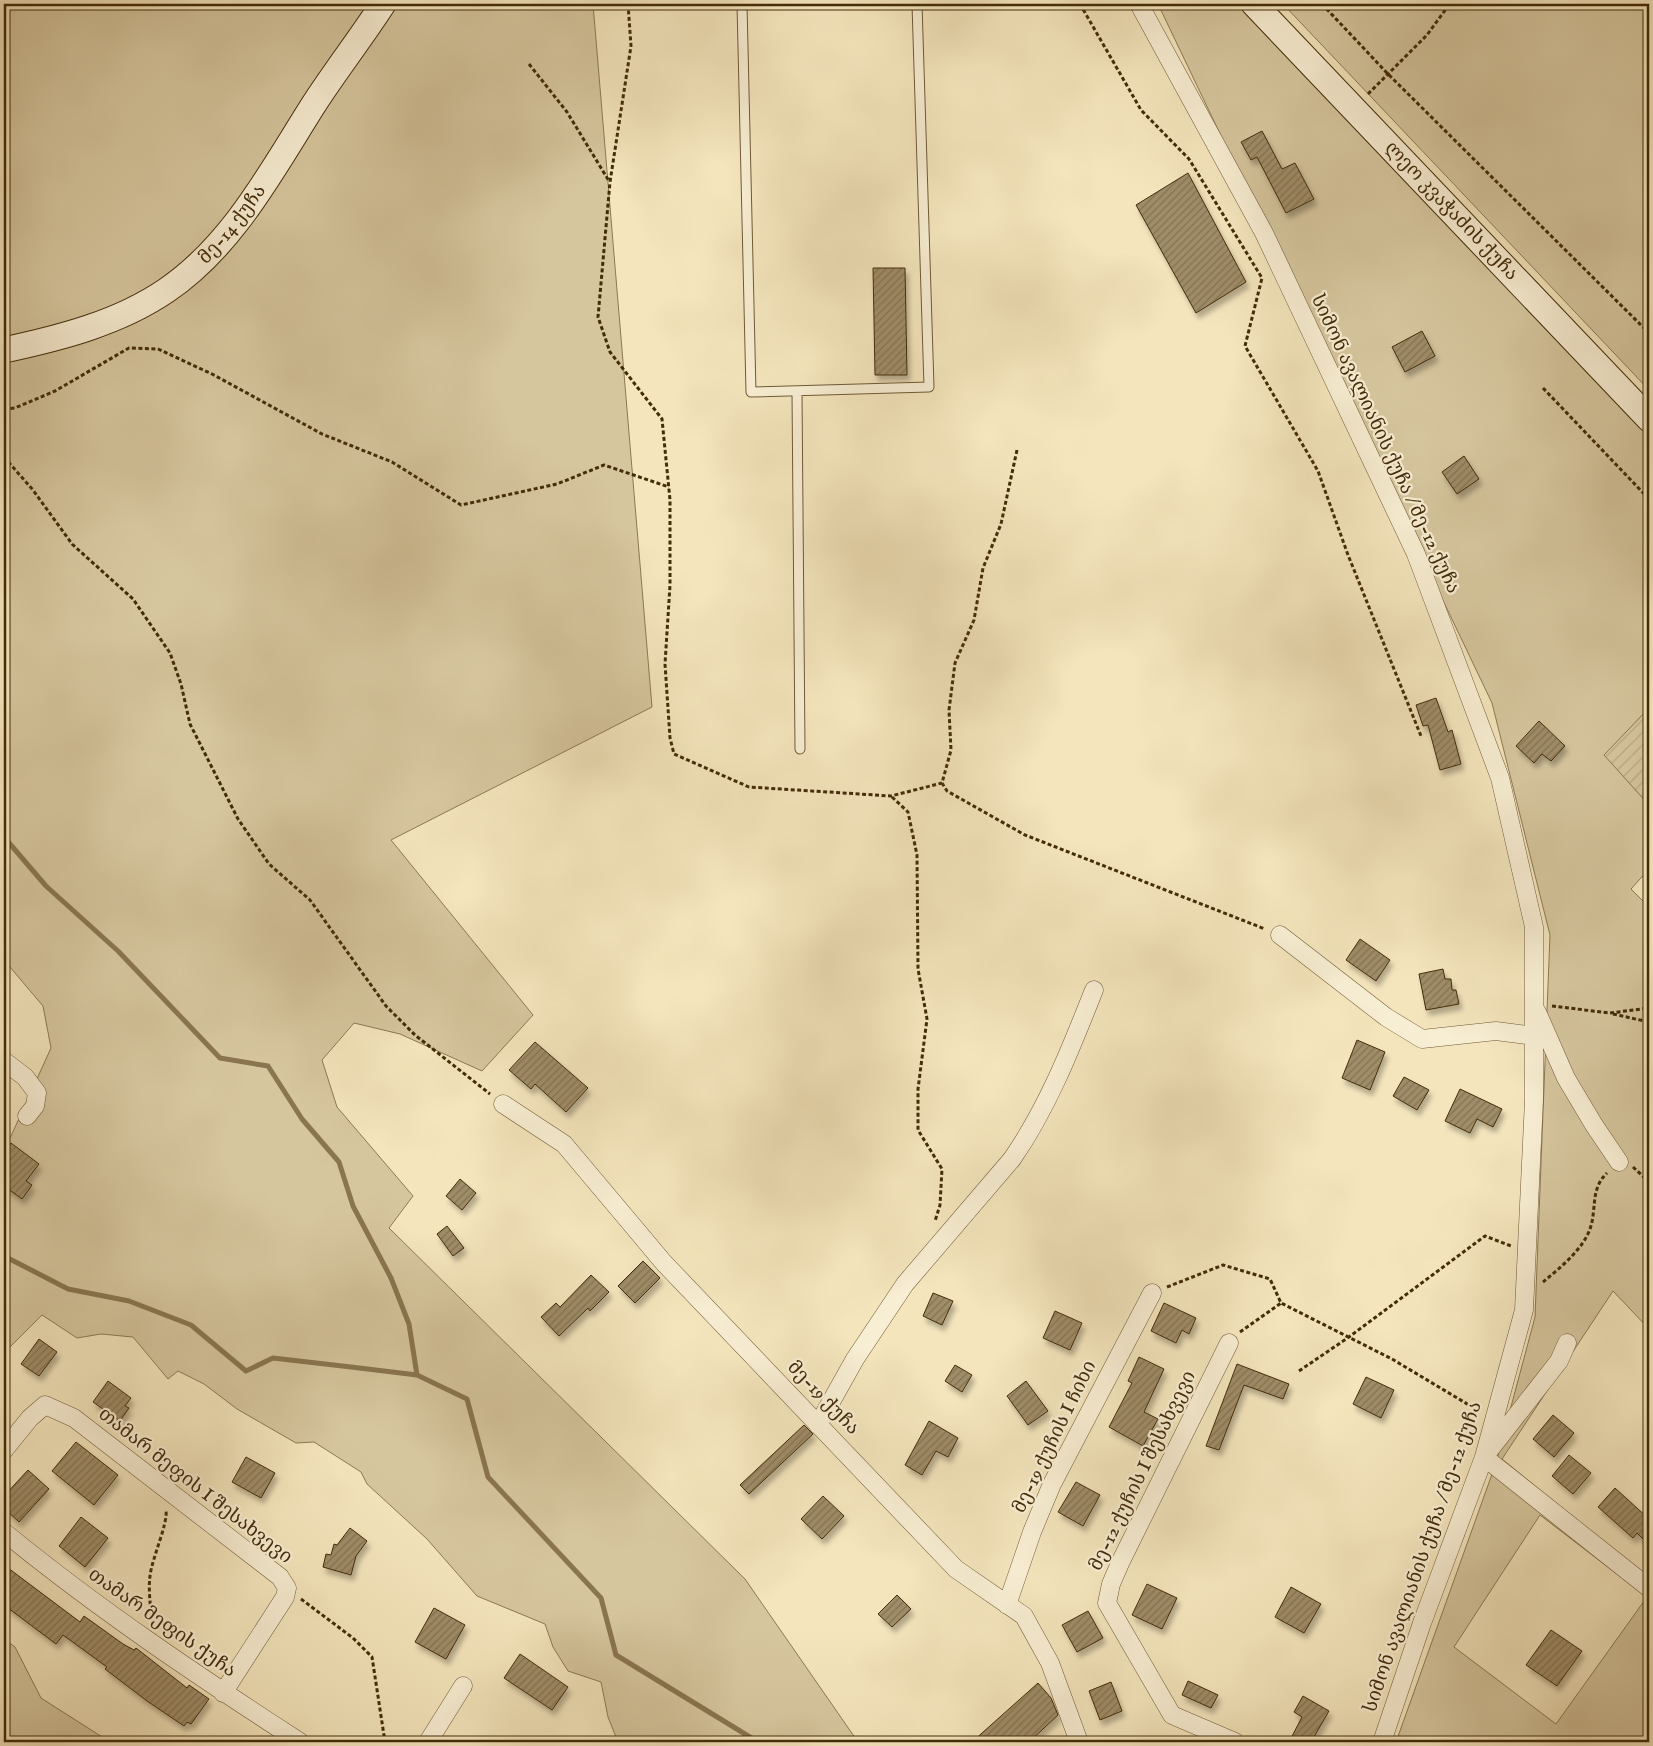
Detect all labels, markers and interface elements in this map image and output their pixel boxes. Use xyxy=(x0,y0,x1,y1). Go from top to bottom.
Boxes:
street label: ლეო კვაჭაძის ქუჩა xyxy=(1379,136,1523,286)
street label: მე-14 ქუჩა xyxy=(194,180,272,270)
street label: სიმონ ავალიანის ქუჩა / მე-12 ქუჩა xyxy=(1305,291,1465,597)
street label: მე-19 ქუჩა xyxy=(782,1356,864,1440)
street label: მე-19 ქუჩის I ჩიხი xyxy=(1008,1357,1102,1517)
street label: მე-12 ქუჩის I შესახვევი xyxy=(1084,1367,1202,1575)
street label: სიმონ ავალიანის ქუჩა / მე-12 ქუჩა xyxy=(1358,1398,1488,1716)
street label: თამარ მეფის I შესახვევი xyxy=(93,1403,297,1569)
street label: თამარ მეფის ქუჩა xyxy=(83,1563,241,1683)

